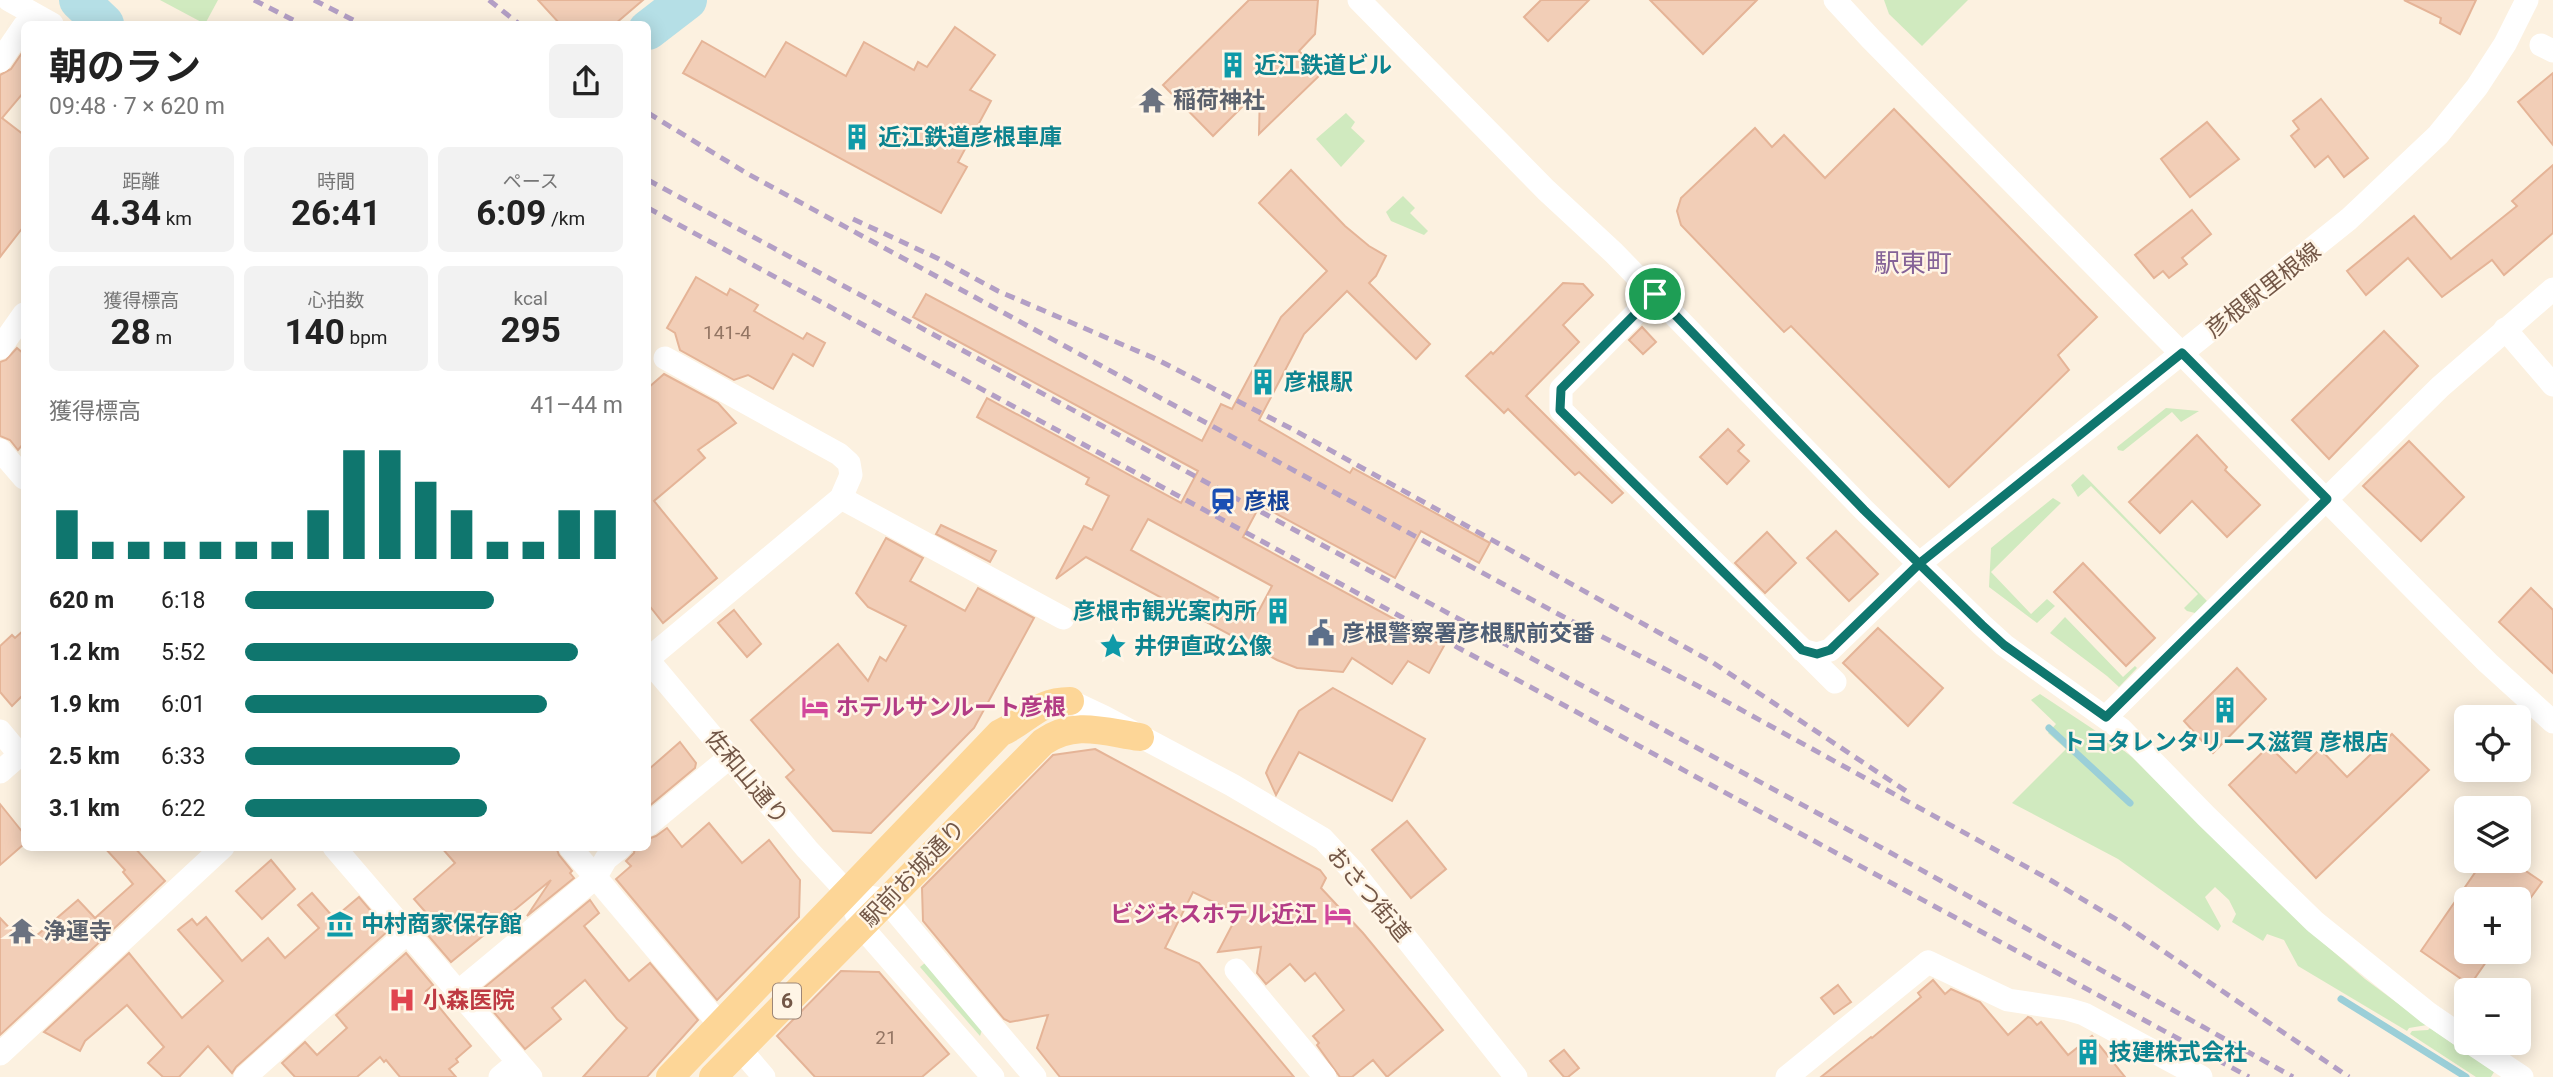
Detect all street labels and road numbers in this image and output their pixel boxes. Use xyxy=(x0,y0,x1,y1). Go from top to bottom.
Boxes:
street label: 彦根駅里根線 xyxy=(2201,237,2326,344)
street label: 佐和山通り xyxy=(699,725,794,830)
street label: 駅前お城通り xyxy=(856,814,971,932)
street label: おさつ街道 xyxy=(1321,842,1416,947)
road number: 6 xyxy=(773,984,801,1018)

